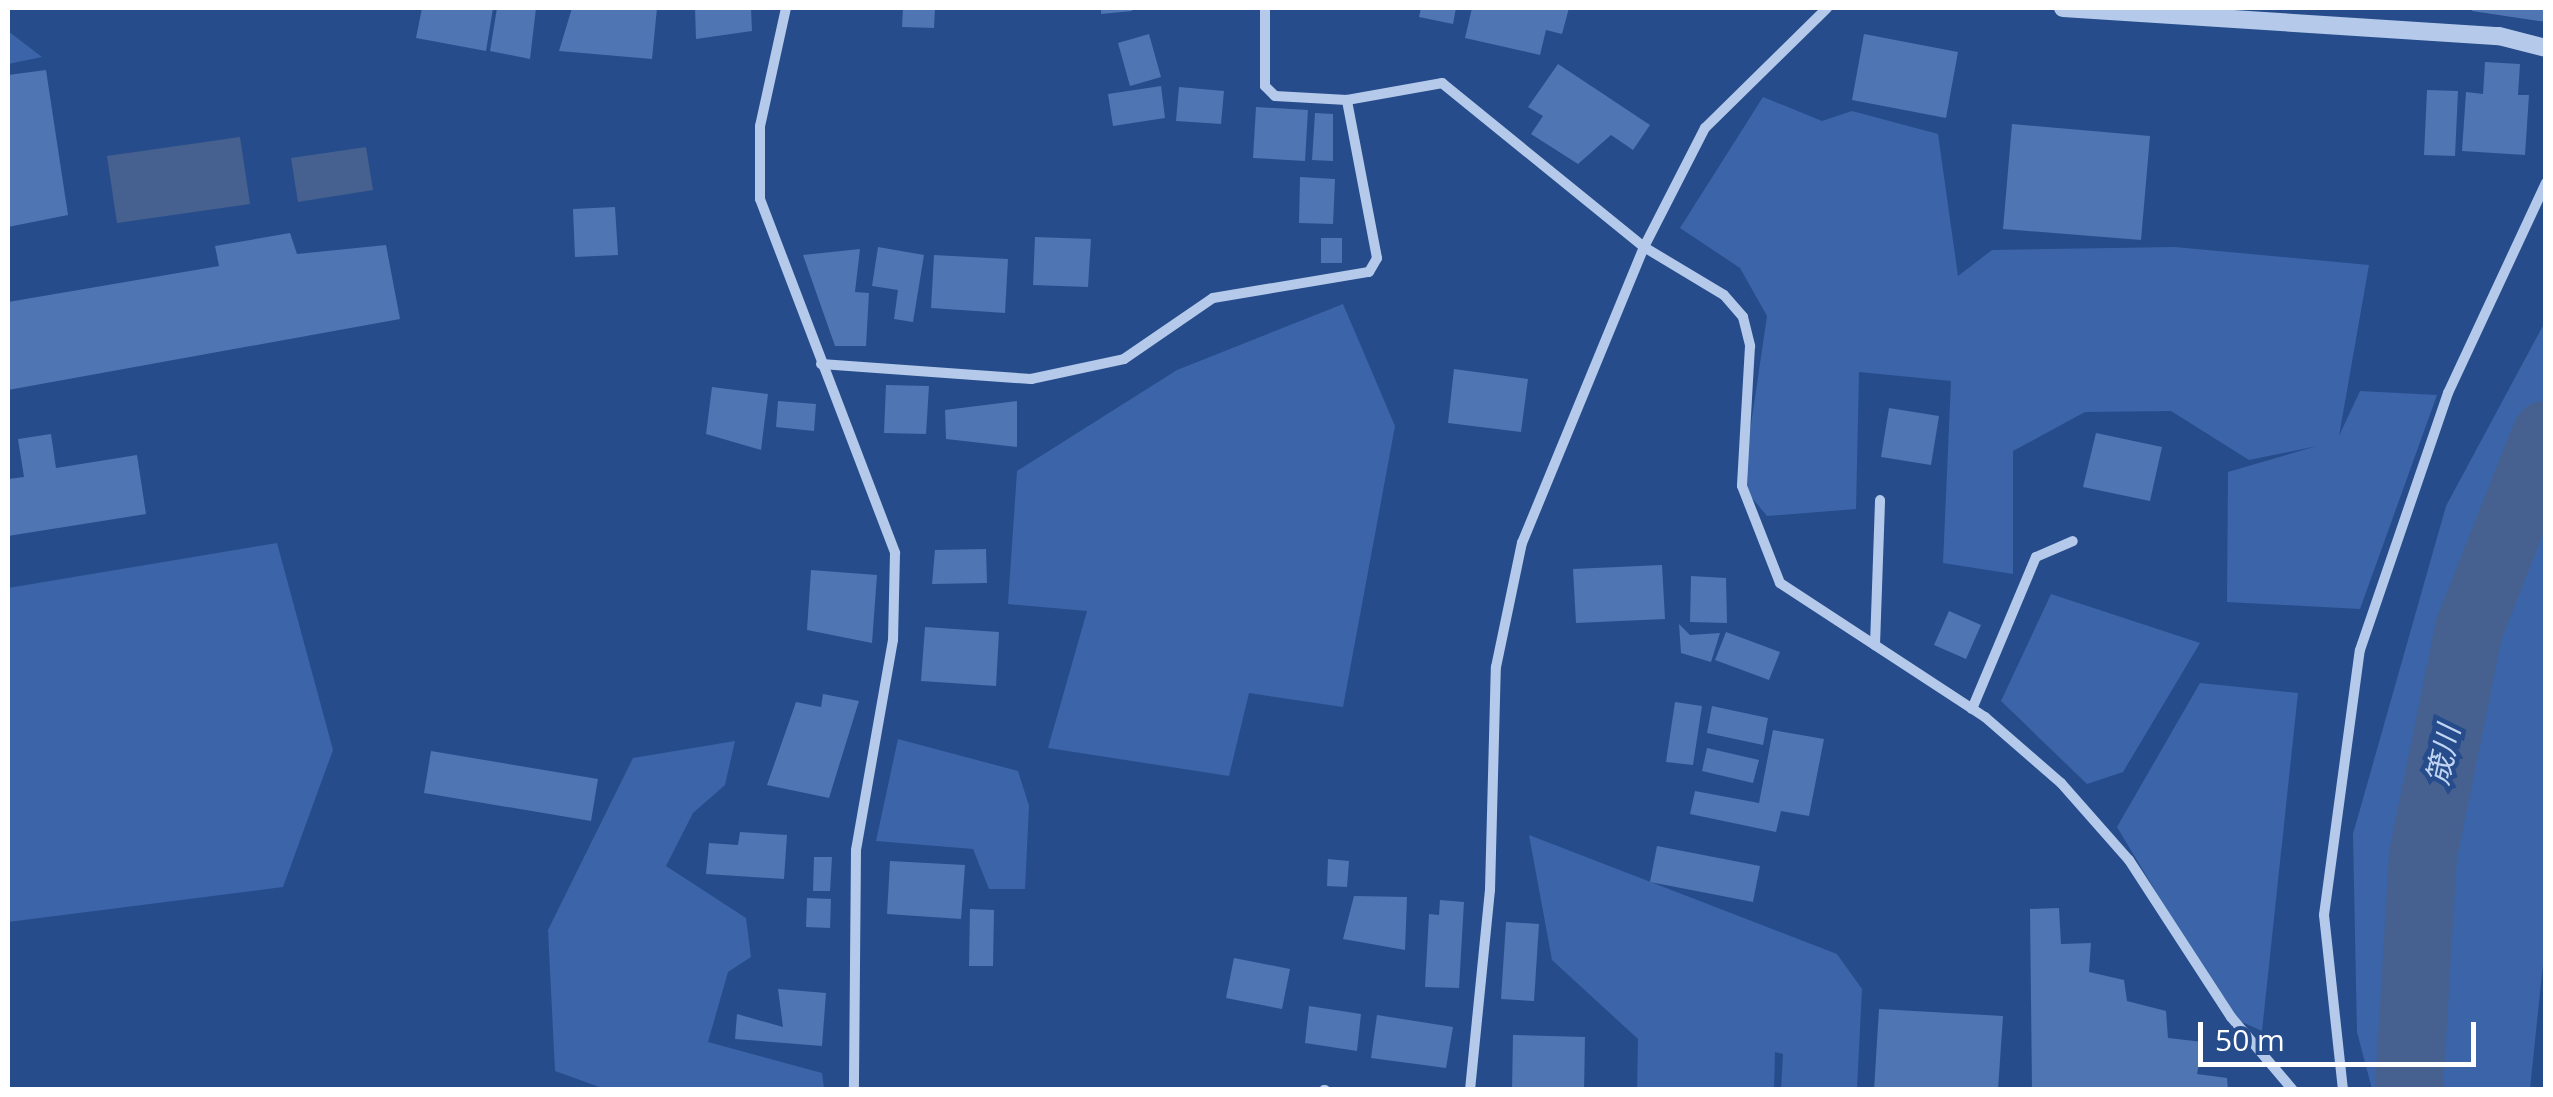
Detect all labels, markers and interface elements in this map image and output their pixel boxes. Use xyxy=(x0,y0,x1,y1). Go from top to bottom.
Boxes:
water label: 筬川 xyxy=(2419,722,2467,788)
scale bar xyxy=(2203,1002,2480,1064)
text: 50 m xyxy=(2215,1019,2285,1060)

